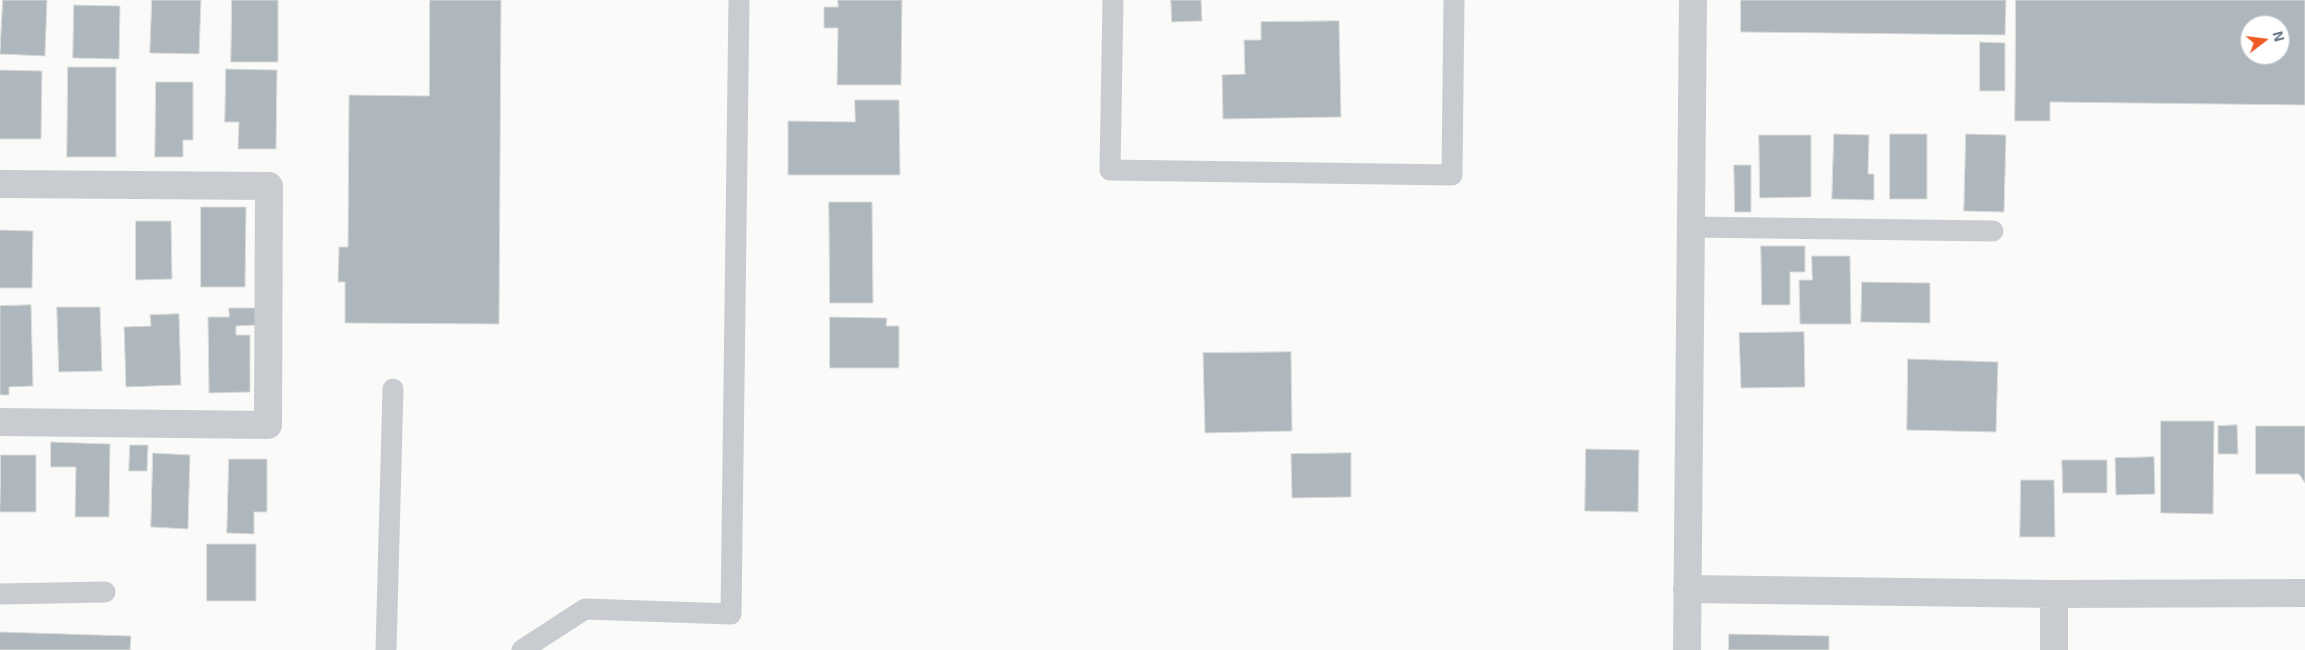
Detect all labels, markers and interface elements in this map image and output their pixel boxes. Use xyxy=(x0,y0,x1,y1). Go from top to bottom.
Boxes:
north arrow xyxy=(2240,15,2290,65)
text: N xyxy=(2269,29,2289,43)

